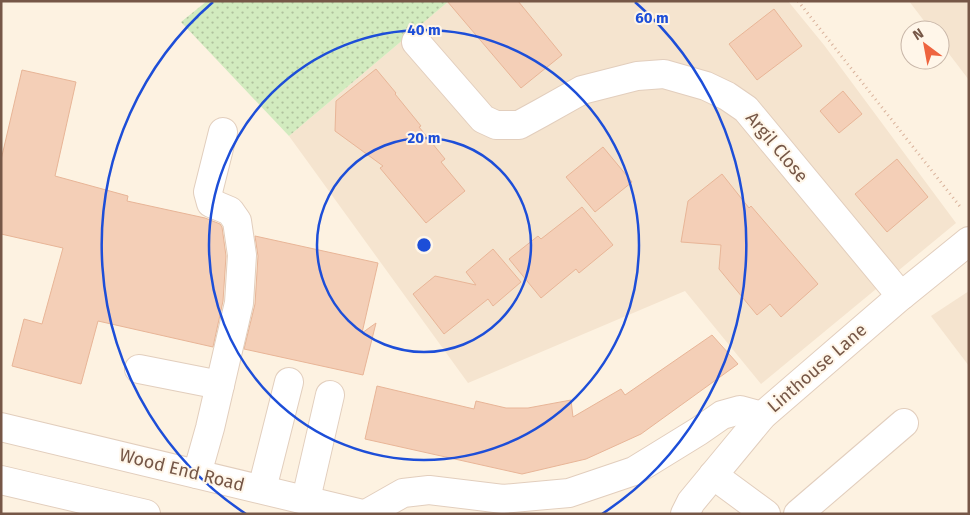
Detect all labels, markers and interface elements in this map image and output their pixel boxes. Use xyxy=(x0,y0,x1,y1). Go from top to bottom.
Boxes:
text: 60 m xyxy=(635,9,669,27)
north arrow xyxy=(900,20,950,70)
text: 40 m xyxy=(407,21,441,39)
text: N xyxy=(910,25,927,44)
street label: Argil Close xyxy=(741,107,813,187)
text: 20 m xyxy=(408,129,440,147)
centre of rings xyxy=(415,236,433,254)
street label: Linthouse Lane xyxy=(763,319,871,417)
street label: Wood End Road xyxy=(117,444,247,496)

